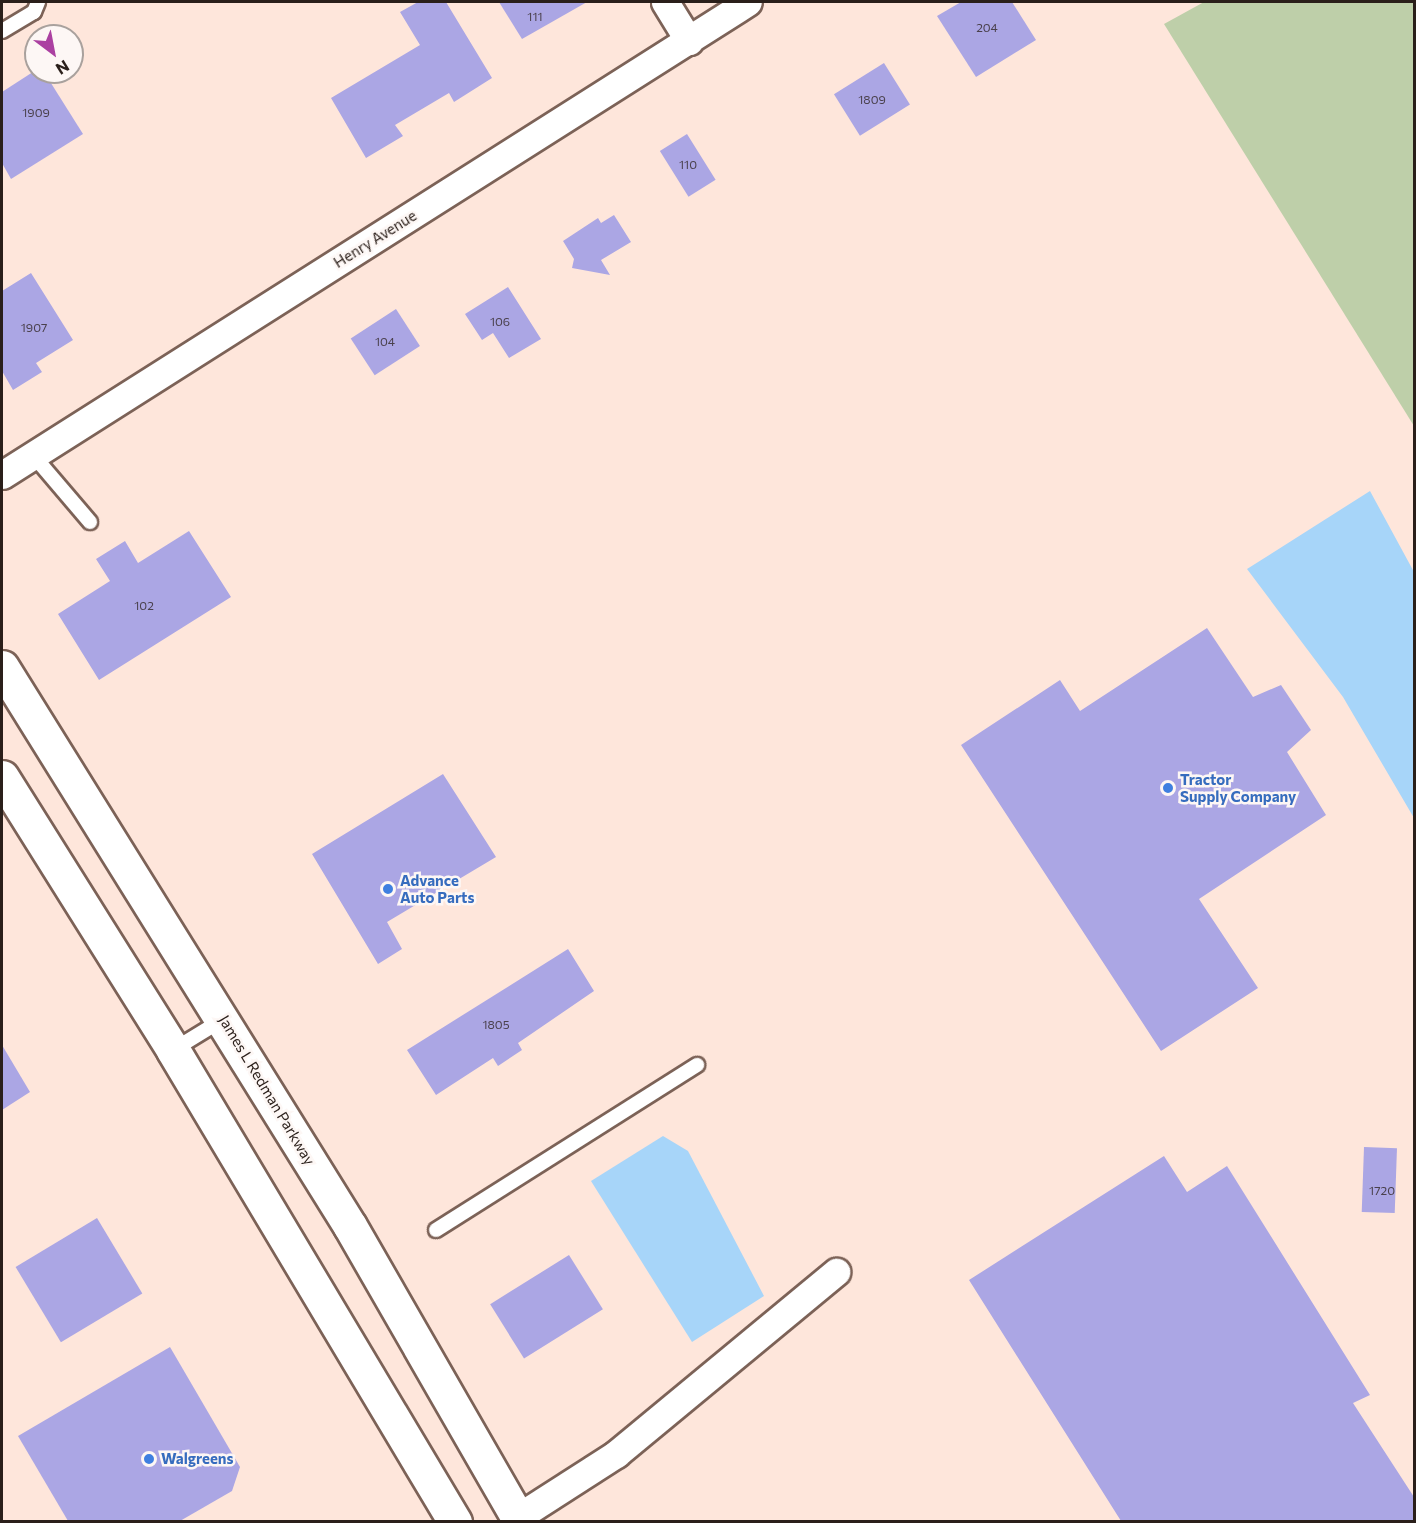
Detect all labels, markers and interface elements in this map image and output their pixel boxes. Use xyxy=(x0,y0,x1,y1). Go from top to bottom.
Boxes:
house number: 111 xyxy=(527,10,543,24)
house number: 204 xyxy=(976,21,998,35)
north arrow xyxy=(24,24,84,84)
text: N xyxy=(53,57,73,79)
house number: 1809 xyxy=(858,93,886,107)
house number: 1909 xyxy=(22,106,50,120)
house number: 110 xyxy=(679,158,697,172)
street label: Henry Avenue xyxy=(330,206,420,272)
house number: 106 xyxy=(490,315,510,329)
house number: 1907 xyxy=(21,321,47,335)
house number: 104 xyxy=(375,335,395,349)
house number: 102 xyxy=(134,599,154,613)
place label: Tractor Supply Company xyxy=(1180,770,1296,805)
marker: Tractor Supply Company xyxy=(1161,781,1175,795)
place label: Advance Auto Parts xyxy=(400,871,474,906)
marker: Advance Auto Parts xyxy=(381,882,395,896)
street label: James L Redman Parkway xyxy=(215,1012,319,1168)
house number: 1805 xyxy=(482,1018,510,1032)
house number: 1720 xyxy=(1369,1184,1395,1198)
place label: Walgreens xyxy=(161,1450,234,1468)
marker: Walgreens xyxy=(142,1452,156,1466)

